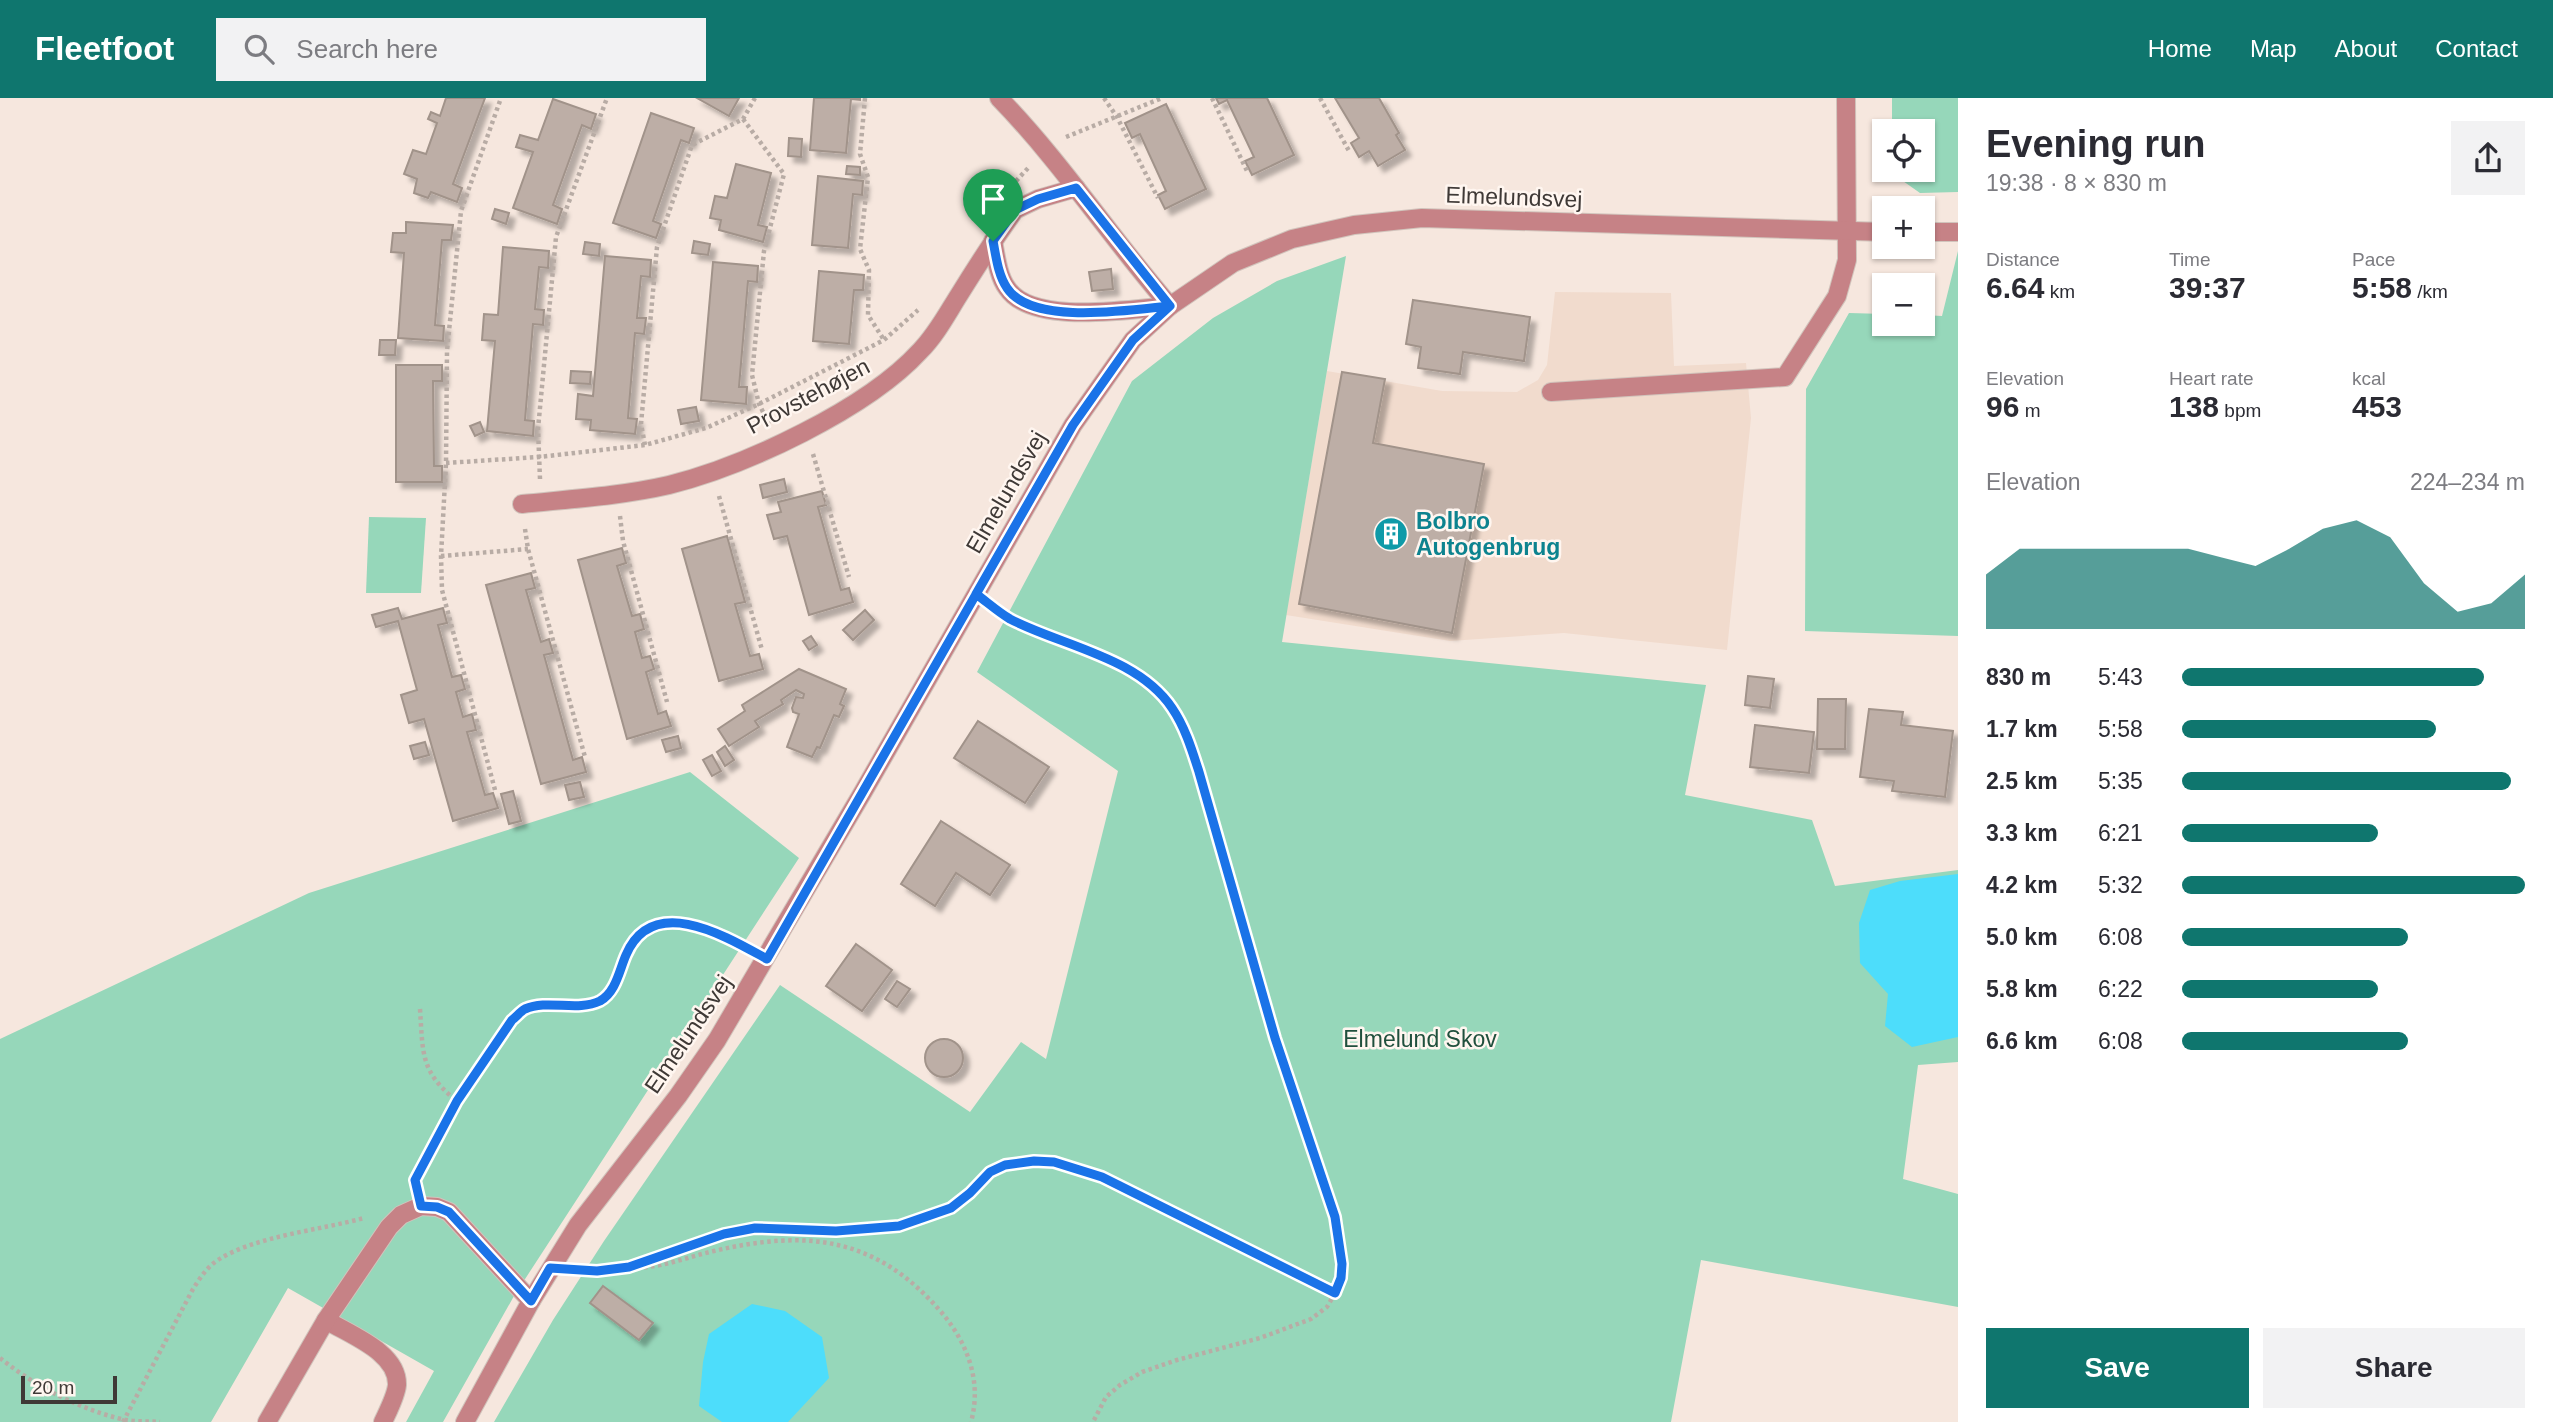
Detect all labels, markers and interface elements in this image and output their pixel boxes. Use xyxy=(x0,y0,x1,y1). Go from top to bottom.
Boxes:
search box xyxy=(216,18,706,81)
text: Fleetfoot xyxy=(35,30,174,67)
icon: search xyxy=(240,30,278,68)
text: Search here xyxy=(296,34,438,64)
text: Home xyxy=(2148,35,2212,62)
text: Map xyxy=(2250,35,2297,62)
text: About xyxy=(2335,35,2397,62)
text: Contact xyxy=(2435,35,2518,62)
map controls xyxy=(1872,119,1935,336)
button: locate xyxy=(1872,119,1935,182)
button: share xyxy=(2451,121,2525,195)
text: Evening run xyxy=(1986,123,2206,165)
pin xyxy=(963,169,1023,241)
text: 19:38 · 8 × 830 m xyxy=(1986,170,2167,196)
icon: arrive xyxy=(974,180,1012,218)
street label: Elmelundsvej xyxy=(1445,182,1583,212)
button: + xyxy=(1872,196,1935,259)
text: Distance xyxy=(1986,249,2060,270)
text: Time xyxy=(2169,249,2211,270)
text: Pace xyxy=(2352,249,2395,270)
text: 6.64 xyxy=(1986,271,2044,304)
text: 39:37 xyxy=(2169,271,2246,304)
text: 5:58 xyxy=(2352,271,2412,304)
button: − xyxy=(1872,273,1935,336)
text: km xyxy=(2044,281,2075,302)
text: /km xyxy=(2412,281,2448,302)
street label: Provstehøjen xyxy=(742,353,874,439)
text: Elevation xyxy=(1986,368,2064,389)
text: Heart rate xyxy=(2169,368,2253,389)
text: kcal xyxy=(2352,368,2386,389)
text: 96 xyxy=(1986,390,2019,423)
text: 138 xyxy=(2169,390,2219,423)
text: 453 xyxy=(2352,390,2402,423)
text: m xyxy=(2019,400,2040,421)
text: bpm xyxy=(2219,400,2261,421)
street label: Elmelundsvej xyxy=(961,426,1051,558)
text: Elevation xyxy=(1986,469,2081,495)
text: 224–234 m xyxy=(2410,469,2525,495)
place label: Bolbro Autogenbrug xyxy=(1416,508,1560,560)
building icon: Bolbro Autogenbrug xyxy=(1372,515,1410,553)
text: 830 m xyxy=(1986,664,2051,690)
text: 5:43 xyxy=(2098,664,2143,690)
text: 1.7 km xyxy=(1986,716,2058,742)
text: 5:58 xyxy=(2098,716,2143,742)
text: 2.5 km xyxy=(1986,768,2058,794)
text: 5:35 xyxy=(2098,768,2143,794)
text: 3.3 km xyxy=(1986,820,2058,846)
text: 6:21 xyxy=(2098,820,2143,846)
text: 4.2 km xyxy=(1986,872,2058,898)
text: 5:32 xyxy=(2098,872,2143,898)
text: 5.0 km xyxy=(1986,924,2058,950)
text: 6:08 xyxy=(2098,924,2143,950)
street label: Elmelundsvej xyxy=(639,970,737,1098)
text: 5.8 km xyxy=(1986,976,2058,1002)
text: 6:22 xyxy=(2098,976,2143,1002)
park label: Elmelund Skov xyxy=(1343,1026,1497,1052)
text: 6.6 km xyxy=(1986,1028,2058,1054)
text: 6:08 xyxy=(2098,1028,2143,1054)
button: Save xyxy=(1986,1328,2249,1408)
button: Share xyxy=(2263,1328,2525,1408)
scale bar xyxy=(21,1373,117,1405)
text: 20 m xyxy=(32,1377,74,1398)

